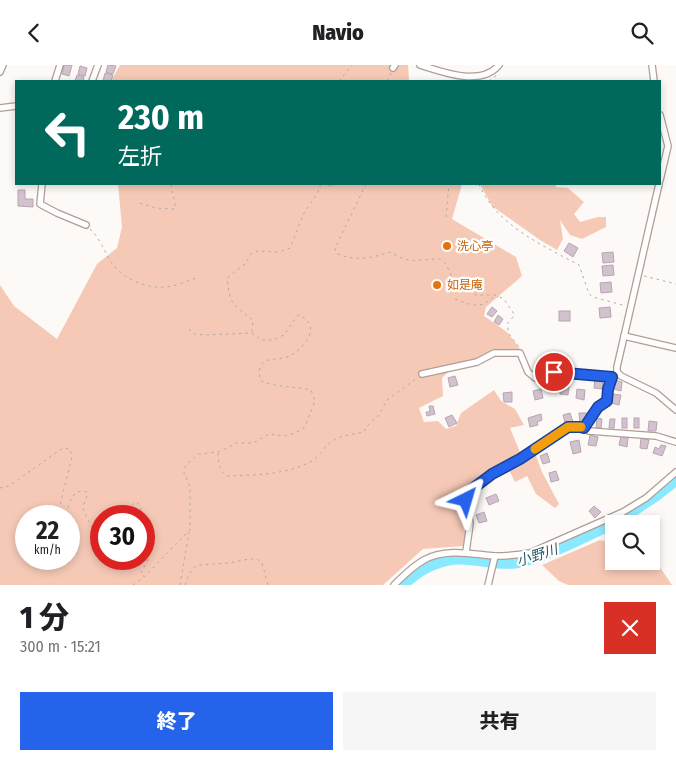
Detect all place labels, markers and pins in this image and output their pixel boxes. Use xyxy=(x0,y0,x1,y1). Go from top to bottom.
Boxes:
place label: 洗心亭 xyxy=(457,239,493,253)
marker: 洗心亭 xyxy=(441,240,453,252)
place label: 如是庵 xyxy=(447,278,483,292)
marker: 如是庵 xyxy=(431,279,443,291)
pin xyxy=(533,351,575,393)

